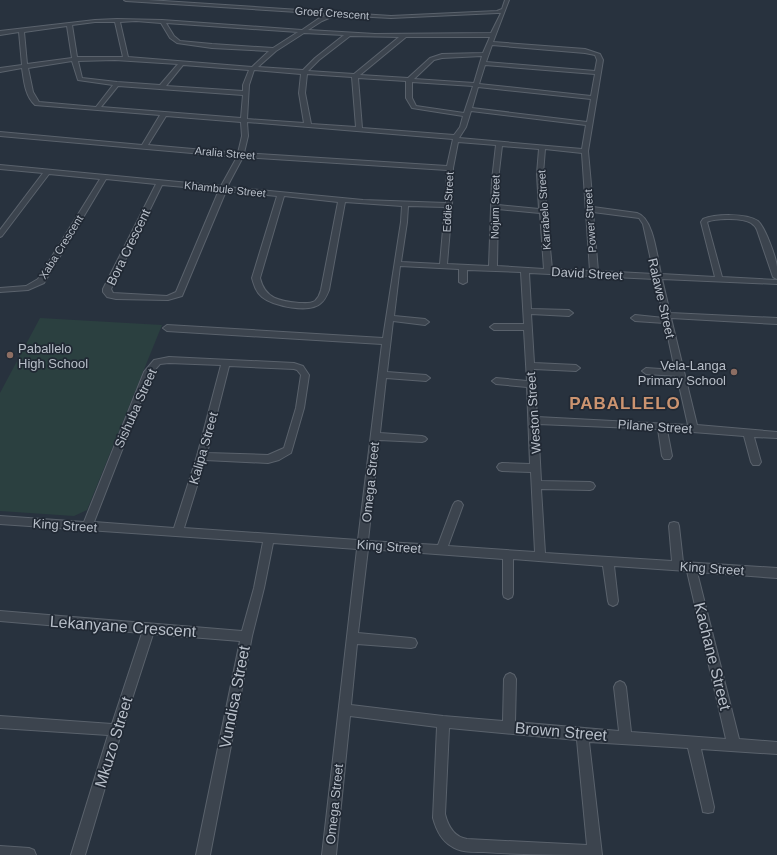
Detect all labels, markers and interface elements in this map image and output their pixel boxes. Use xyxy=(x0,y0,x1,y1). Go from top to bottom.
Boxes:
street label: Groef Crescent xyxy=(294,4,370,22)
street label: Aralia Street xyxy=(194,144,256,162)
street label: Karrabelo Street xyxy=(535,170,553,250)
street label: Eddie Street xyxy=(440,171,456,233)
street label: Nojum Street xyxy=(488,175,502,239)
street label: Khambule Street xyxy=(184,179,266,199)
street label: Power Street xyxy=(582,189,598,253)
street label: Bora Crescent xyxy=(103,206,154,288)
street label: Xaba Crescent xyxy=(37,213,85,281)
street label: Ralawe Street xyxy=(645,257,678,340)
street label: David Street xyxy=(551,264,623,283)
place label: Paballelo High School xyxy=(18,341,88,371)
marker: Paballelo High School xyxy=(5,350,15,360)
place label: Vela-Langa Primary School xyxy=(638,358,727,388)
street label: Sishuba Street xyxy=(111,366,160,450)
marker: Vela-Langa Primary School xyxy=(729,367,739,377)
street label: Weston Street xyxy=(523,371,544,454)
district label: PABALLELO xyxy=(569,394,681,413)
street label: Kalipa Street xyxy=(186,410,221,486)
street label: Pilane Street xyxy=(617,416,693,437)
street label: Omega Street xyxy=(359,441,382,523)
street label: King Street xyxy=(32,516,98,535)
street label: King Street xyxy=(356,537,422,556)
street label: King Street xyxy=(679,559,745,578)
street label: Kachane Street xyxy=(691,601,734,712)
street label: Lekanyane Crescent xyxy=(49,613,197,640)
street label: Vundisa Street xyxy=(216,644,253,750)
street label: Mkuzo Street xyxy=(92,694,136,790)
street label: Brown Street xyxy=(514,719,608,744)
street label: Omega Street xyxy=(323,763,346,845)

